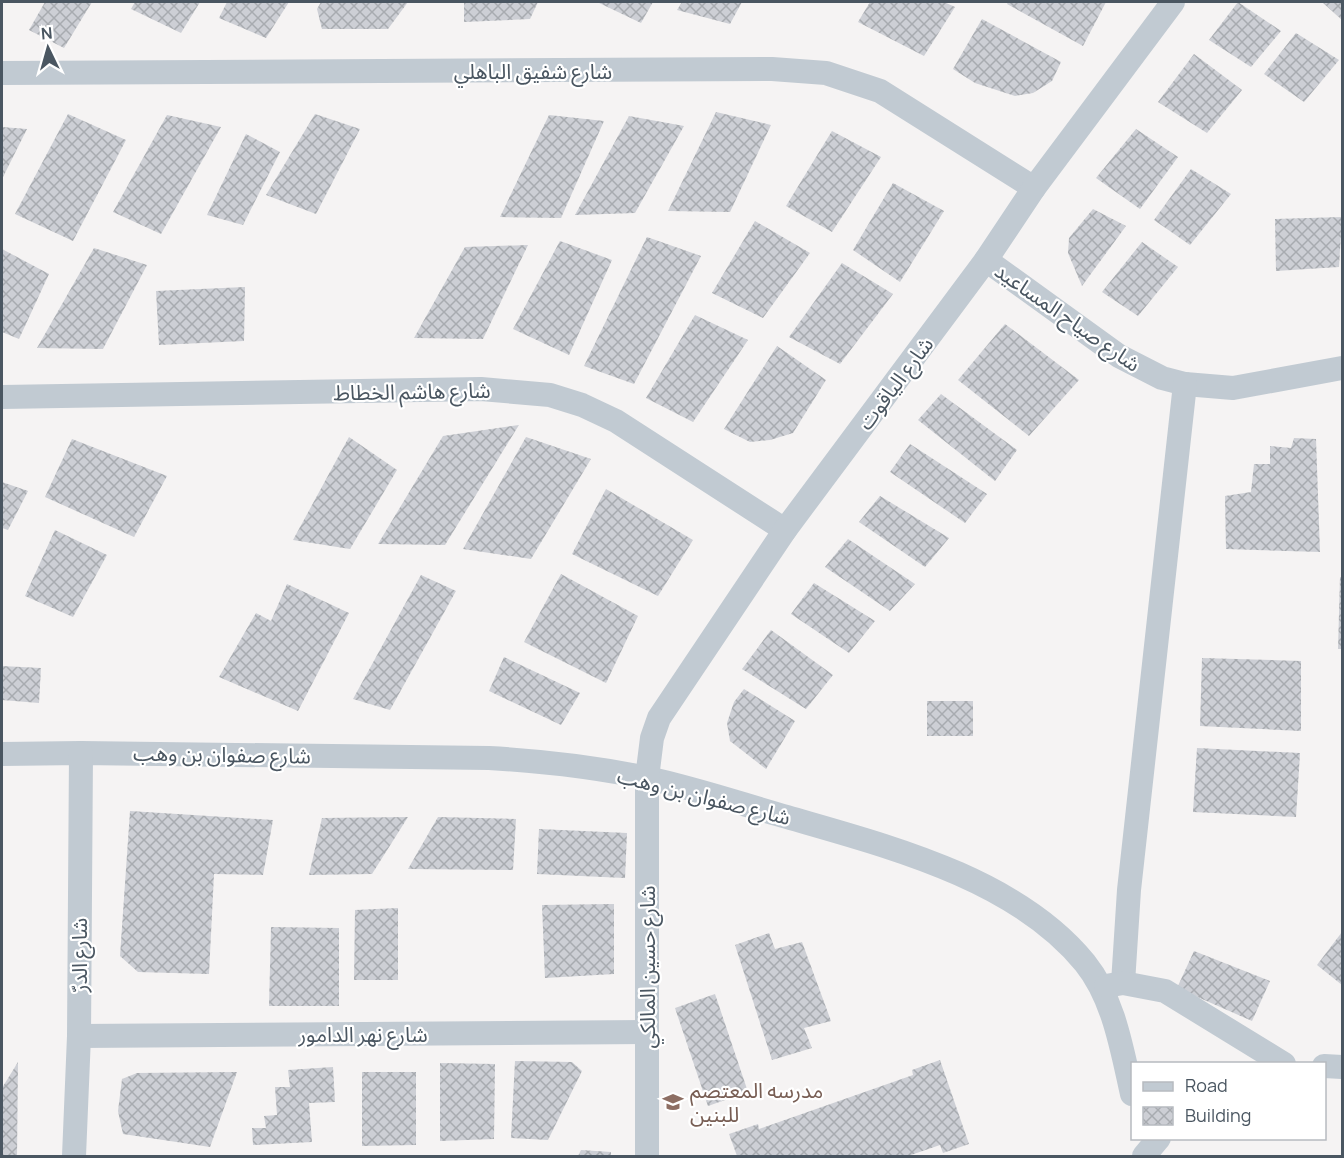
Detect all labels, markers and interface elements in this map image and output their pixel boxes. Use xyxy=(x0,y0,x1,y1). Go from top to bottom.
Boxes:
north arrow xyxy=(18,18,78,78)
text: N xyxy=(40,22,53,45)
street label: شارع شفيق الباهلي xyxy=(454,57,612,88)
street label: شارع صياح المساعيد xyxy=(988,256,1146,379)
street label: شارع الياقوت xyxy=(851,331,941,436)
street label: شارع هاشم الخطاط xyxy=(333,376,491,408)
street label: شارع صفوان بن وهب xyxy=(133,738,311,772)
street label: شارع صفوان بن وهب xyxy=(614,761,794,833)
street label: شارع حسين المالكي xyxy=(633,885,664,1049)
street label: شارع الدرّ xyxy=(65,918,95,993)
street label: شارع نهر الدامور xyxy=(297,1020,428,1050)
legend xyxy=(1131,1062,1326,1140)
text: Road xyxy=(1185,1073,1228,1097)
place label: مدرسه المعتصم للبنين xyxy=(690,1076,823,1128)
school or university icon: مدرسه المعتصم للبنين xyxy=(661,1090,685,1114)
text: Building xyxy=(1185,1103,1251,1127)

